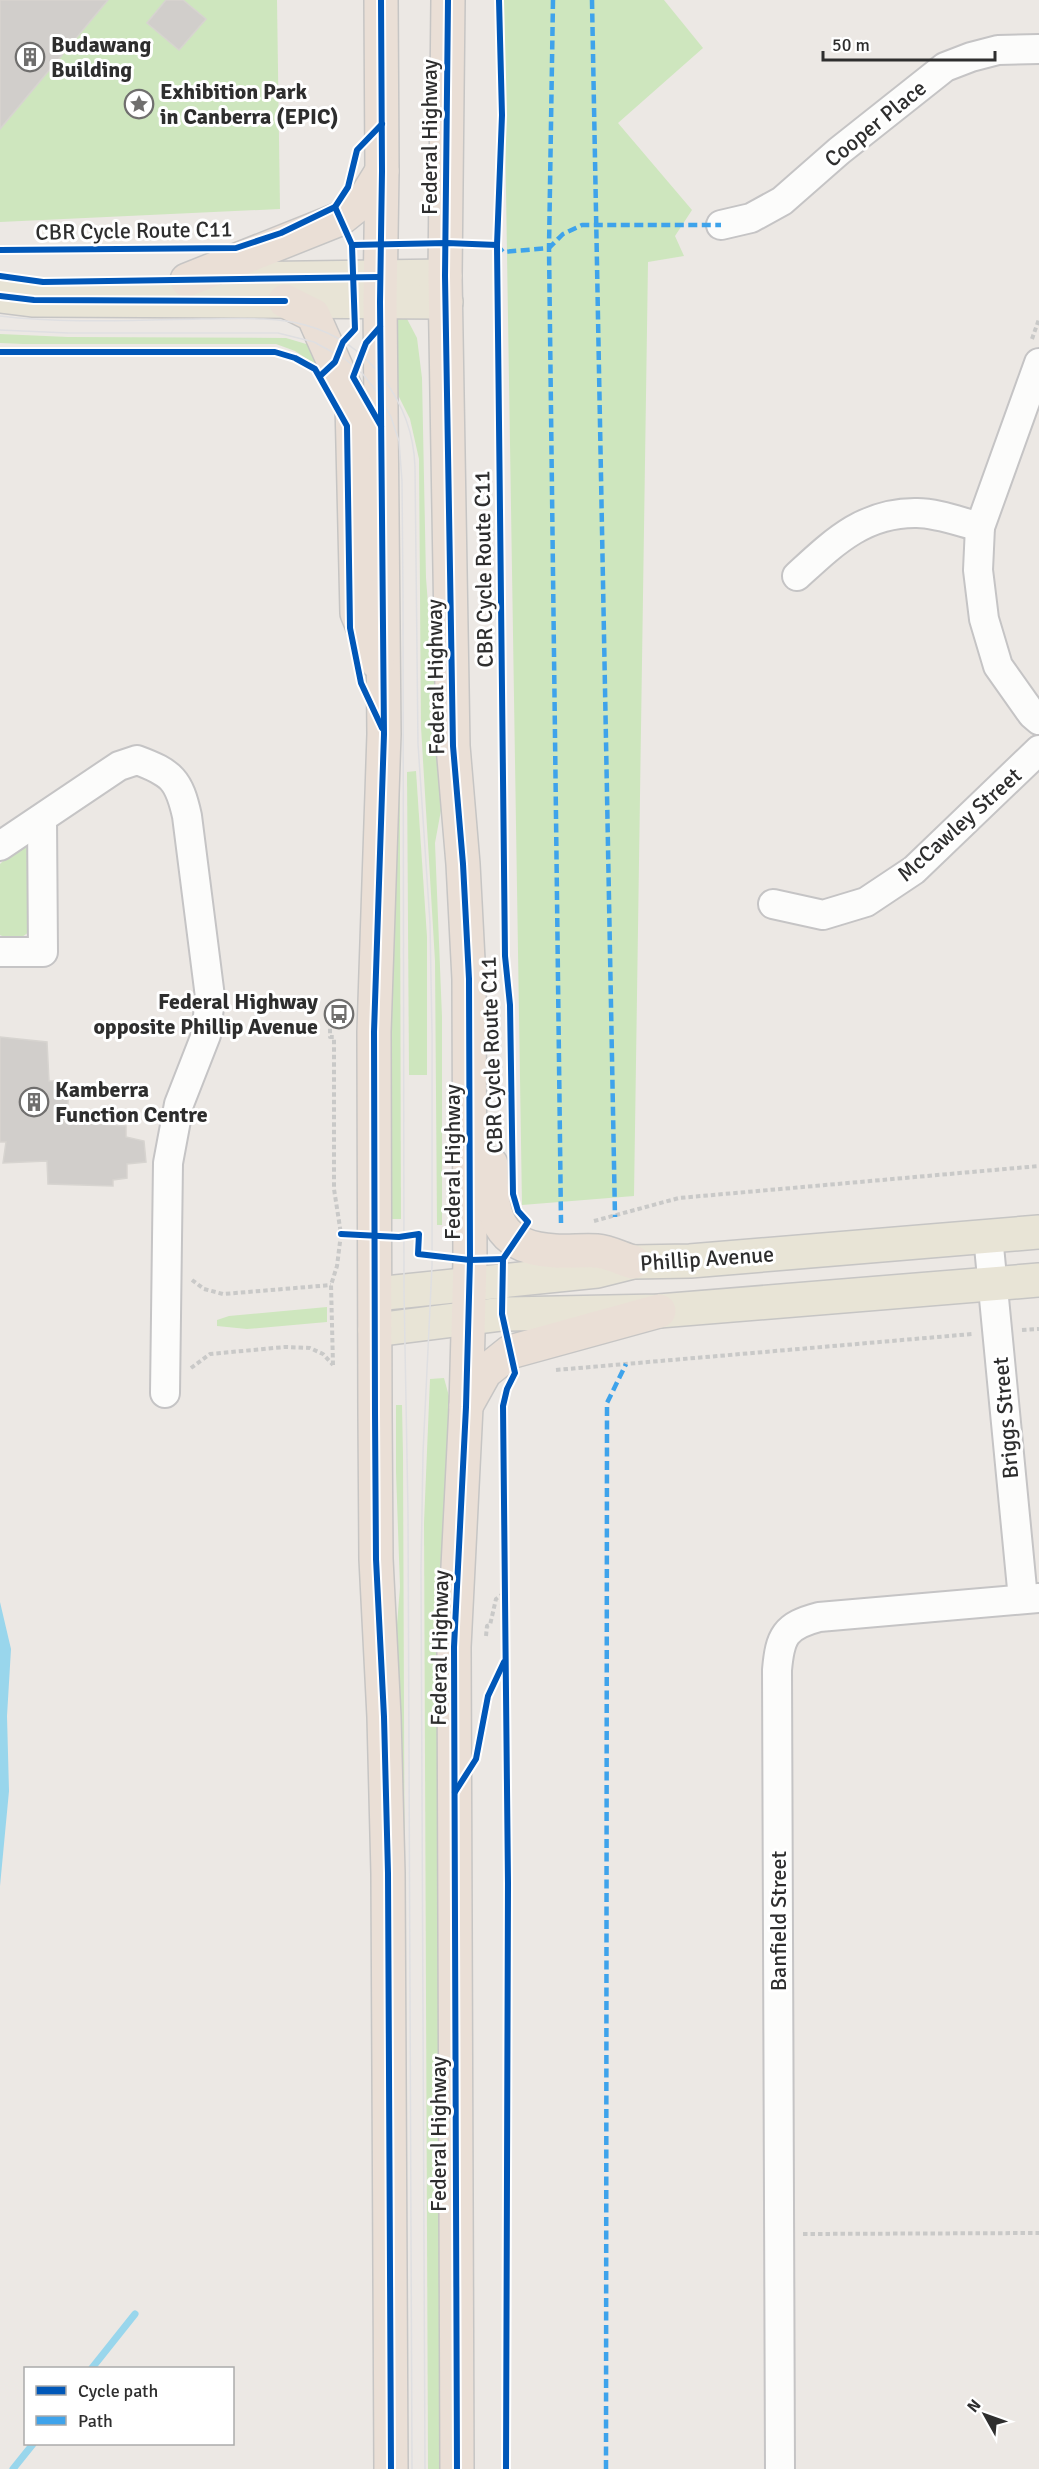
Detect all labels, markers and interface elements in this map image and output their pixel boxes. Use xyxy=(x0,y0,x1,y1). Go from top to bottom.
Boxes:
scale bar xyxy=(823,24,996,62)
place label: Budawang Building xyxy=(51,31,151,83)
text: 50 m xyxy=(832,34,870,56)
building icon: Budawang Building xyxy=(14,41,46,73)
street label: Federal Highway xyxy=(416,58,443,215)
street label: Cooper Place xyxy=(819,74,932,173)
place label: Exhibition Park in Canberra (EPIC) xyxy=(160,78,339,130)
place icon: Exhibition Park in Canberra (EPIC) xyxy=(123,88,155,120)
street label: CBR Cycle Route C11 xyxy=(35,215,233,246)
street label: CBR Cycle Route C11 xyxy=(468,470,499,668)
street label: Federal Highway xyxy=(421,598,450,755)
street label: McCawley Street xyxy=(892,761,1027,887)
street label: CBR Cycle Route C11 xyxy=(475,956,508,1154)
place label: Federal Highway opposite Phillip Avenue xyxy=(93,988,318,1040)
bus stop icon: Federal Highway opposite Phillip Avenue xyxy=(323,998,355,1030)
place label: Kamberra Function Centre xyxy=(55,1076,208,1128)
street label: Federal Highway xyxy=(439,1083,466,1240)
building icon: Kamberra Function Centre xyxy=(18,1086,50,1118)
street label: Phillip Avenue xyxy=(639,1240,775,1277)
street label: Briggs Street xyxy=(987,1356,1024,1480)
street label: Federal Highway xyxy=(425,1569,454,1726)
street label: Banfield Street xyxy=(765,1851,792,1991)
street label: Federal Highway xyxy=(425,2055,452,2212)
legend xyxy=(24,2367,234,2445)
text: Cycle path xyxy=(78,2380,158,2402)
north arrow xyxy=(955,2385,1015,2445)
text: N xyxy=(963,2395,986,2417)
text: Path xyxy=(78,2410,113,2432)

